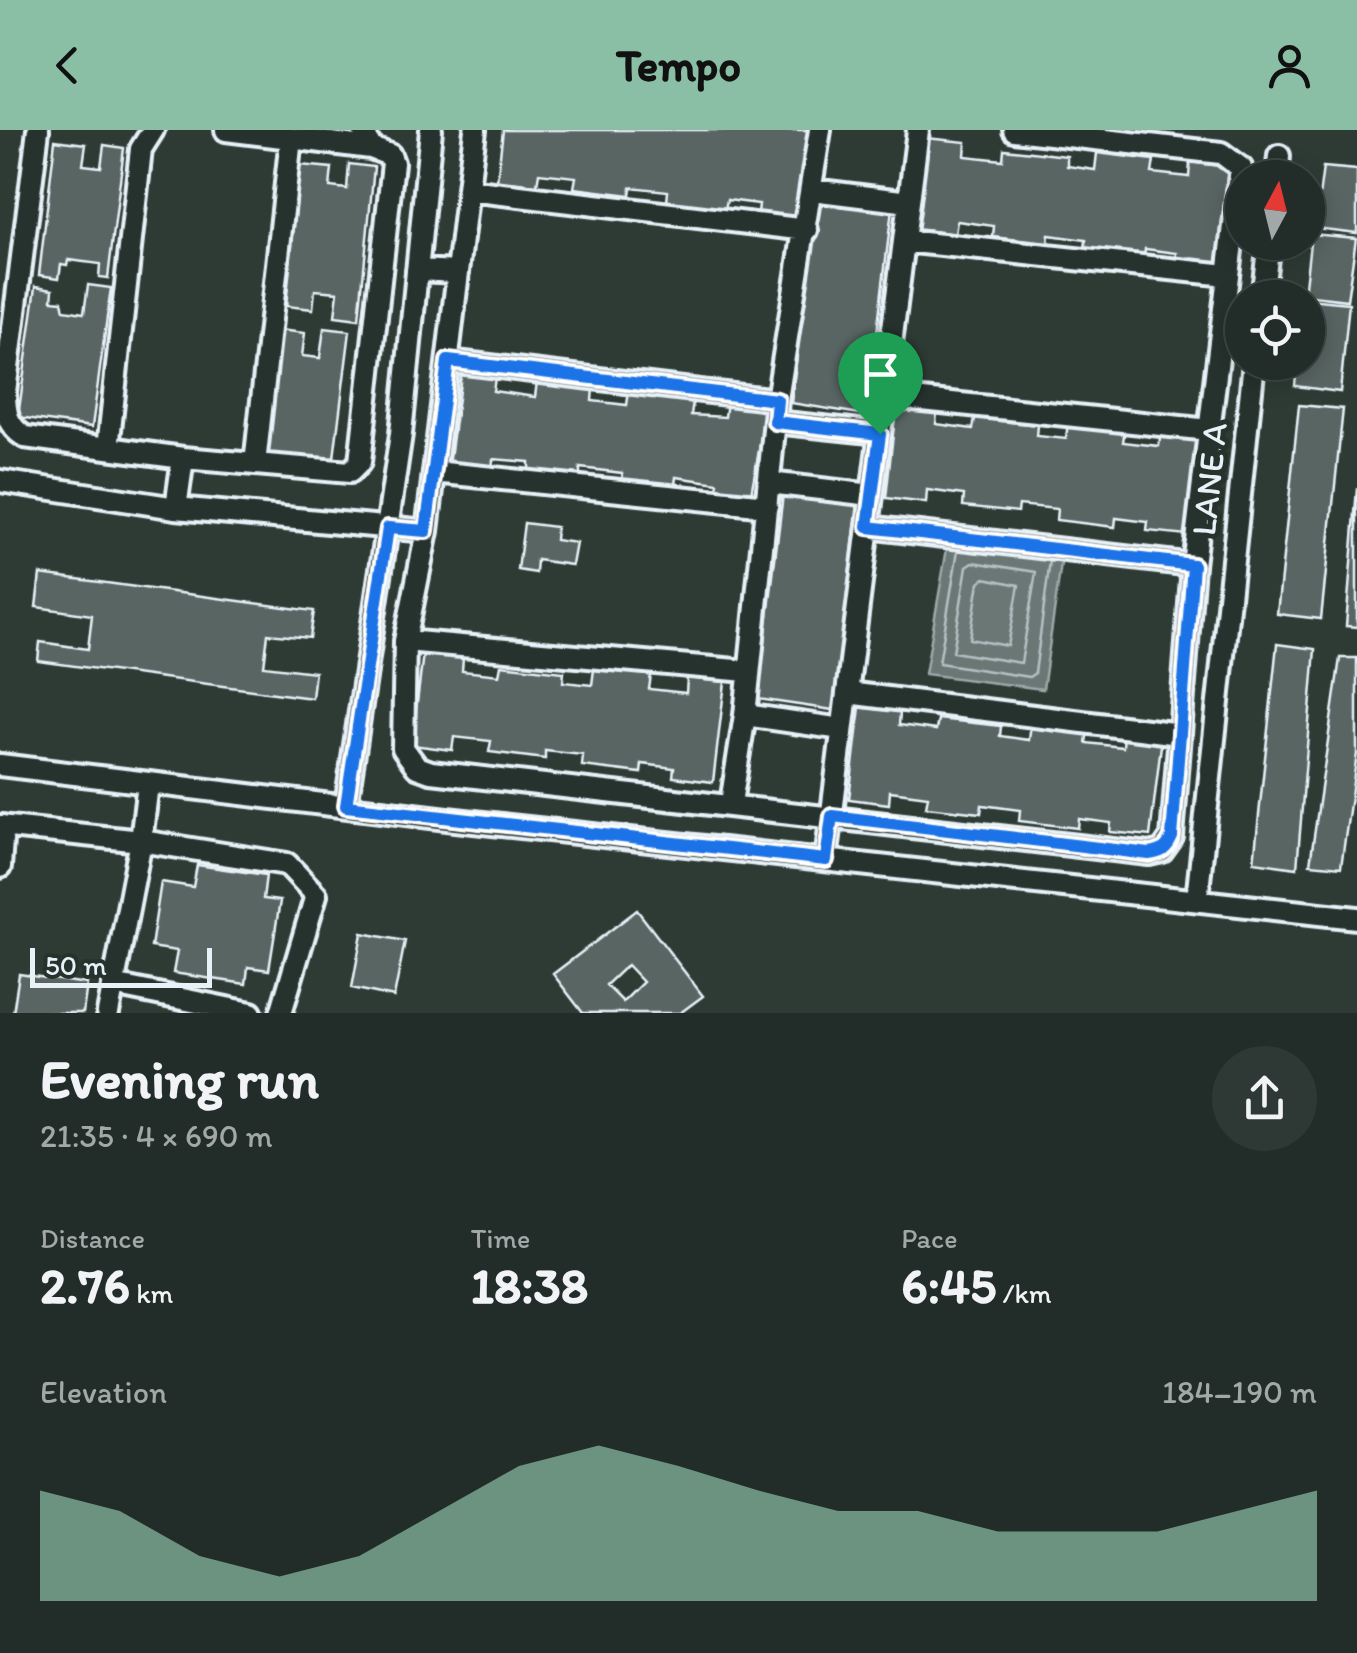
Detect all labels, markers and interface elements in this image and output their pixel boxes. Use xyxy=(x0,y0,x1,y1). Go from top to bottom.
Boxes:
icon: back xyxy=(40,38,95,93)
text: Tempo xyxy=(616,38,741,92)
icon: person xyxy=(1262,38,1317,93)
north arrow xyxy=(1225,160,1325,260)
map controls xyxy=(1225,160,1325,380)
button: locate xyxy=(1225,280,1325,380)
pin xyxy=(838,332,923,435)
icon: arrive xyxy=(853,347,908,402)
street label: LANE A xyxy=(1182,420,1236,538)
scale bar xyxy=(30,943,212,988)
text: 50 m xyxy=(45,948,107,982)
text: Evening run xyxy=(40,1046,319,1112)
button: share xyxy=(1212,1046,1317,1151)
text: 21:35 · 4 × 690 m xyxy=(40,1117,273,1155)
text: Distance xyxy=(40,1221,145,1255)
text: Time xyxy=(471,1221,530,1255)
text: Pace xyxy=(901,1221,957,1255)
text: 2.76 xyxy=(40,1255,130,1316)
text: 18:38 xyxy=(471,1255,588,1316)
text: 6:45 xyxy=(901,1255,996,1316)
text: km xyxy=(130,1276,173,1310)
text: /km xyxy=(996,1276,1051,1310)
text: Elevation xyxy=(40,1373,167,1411)
text: 184–190 m xyxy=(1162,1373,1317,1411)

